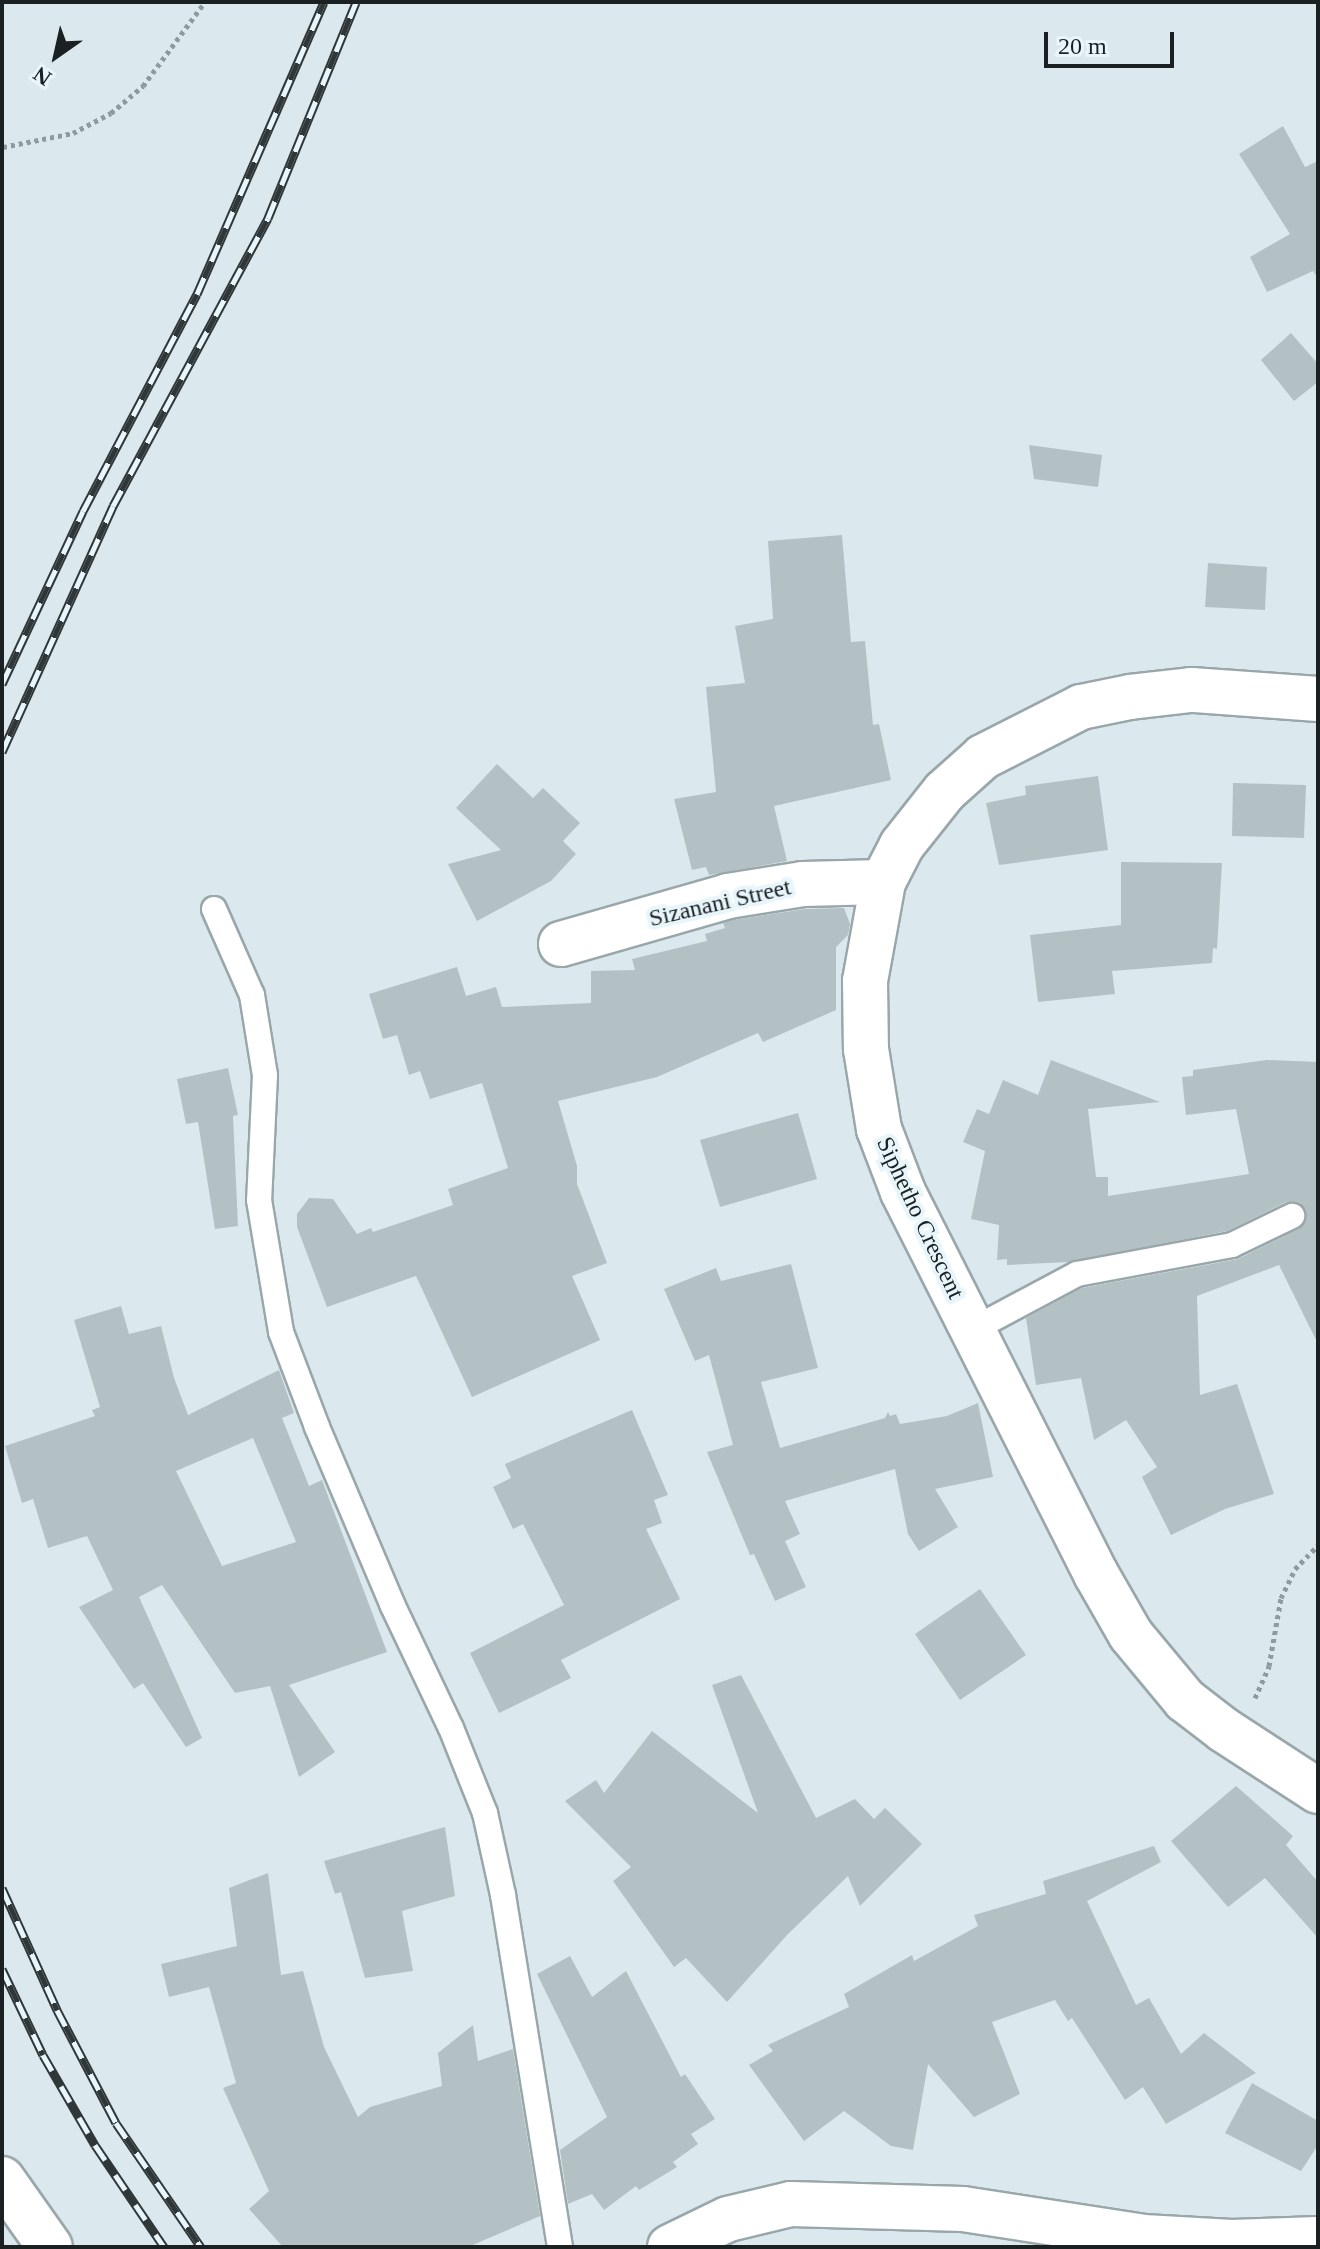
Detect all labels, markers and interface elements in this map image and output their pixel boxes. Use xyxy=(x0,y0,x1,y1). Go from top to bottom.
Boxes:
north arrow xyxy=(16,16,96,96)
scale bar xyxy=(1048,16,1178,66)
text: 20 m xyxy=(1058,33,1107,59)
text: N xyxy=(29,62,56,91)
street label: Sizanani Street xyxy=(646,873,794,933)
street label: Siphetho Crescent xyxy=(870,1132,970,1304)

